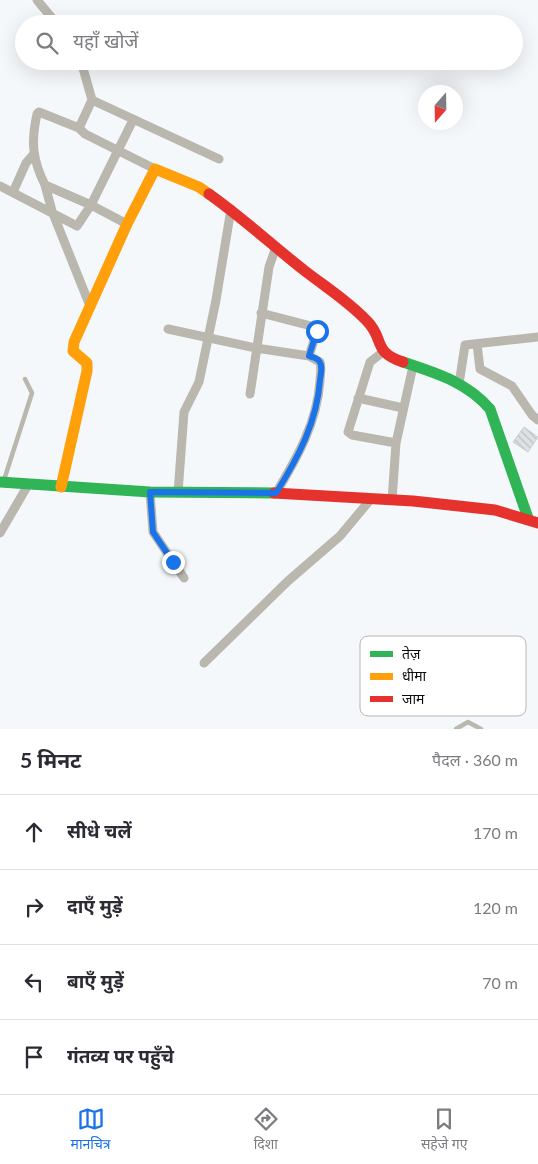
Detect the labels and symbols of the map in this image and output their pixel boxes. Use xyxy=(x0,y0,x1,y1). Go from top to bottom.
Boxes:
north arrow xyxy=(418,85,463,130)
route start xyxy=(306,320,329,343)
route end xyxy=(162,551,185,574)
legend xyxy=(360,636,526,716)
text: तेज़ xyxy=(402,645,421,662)
text: धीमा xyxy=(402,667,427,684)
text: जाम xyxy=(402,690,425,707)

